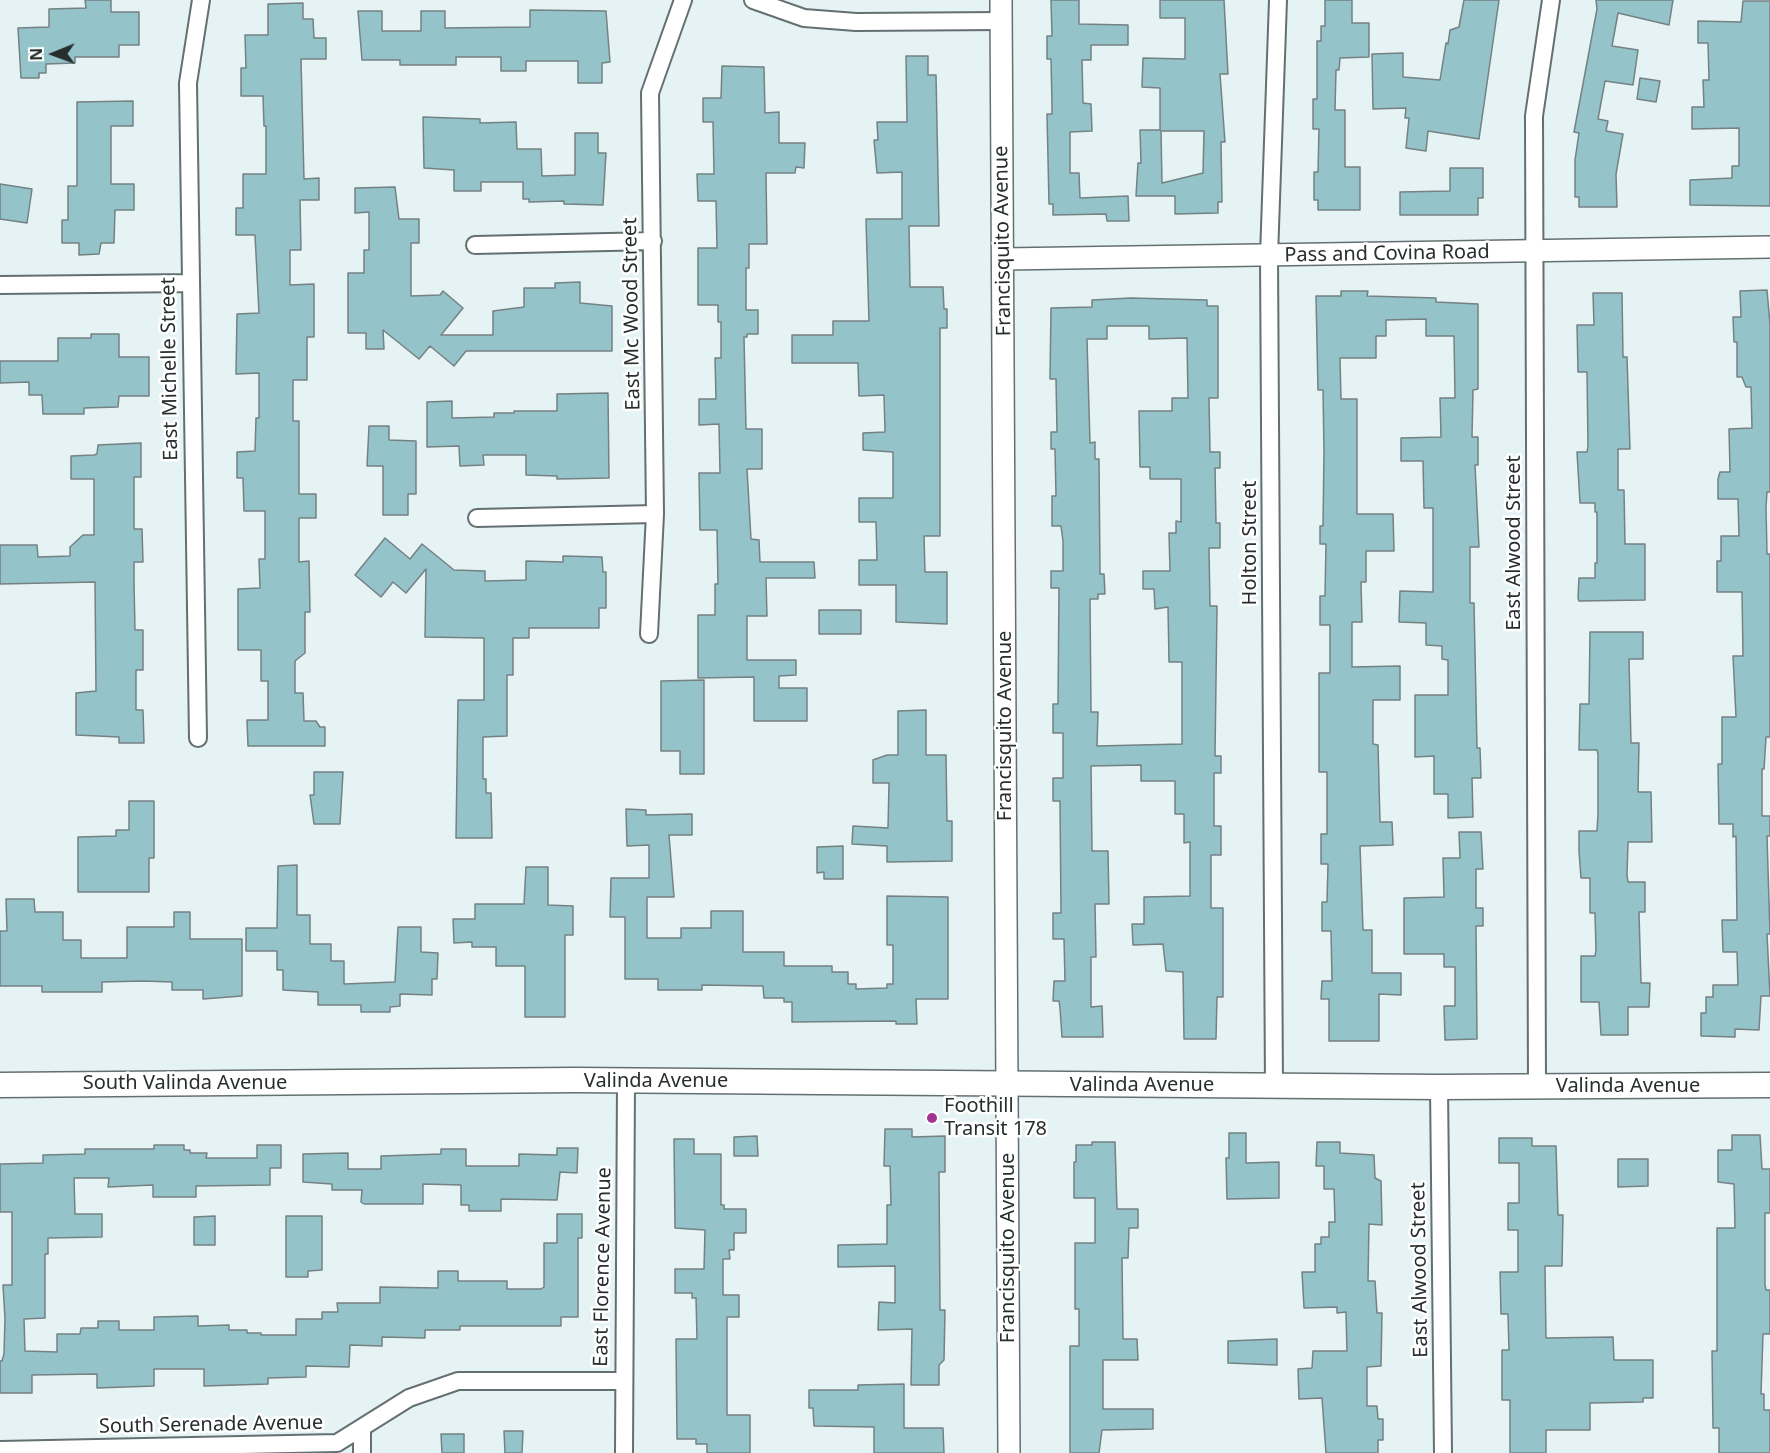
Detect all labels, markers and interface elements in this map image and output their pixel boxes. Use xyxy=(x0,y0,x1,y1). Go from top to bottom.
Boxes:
north arrow xyxy=(24,24,84,84)
text: N xyxy=(25,48,47,61)
street label: Francisquito Avenue xyxy=(989,145,1017,337)
street label: East Mc Wood Street xyxy=(618,217,646,411)
street label: Pass and Covina Road xyxy=(1284,240,1490,268)
street label: East Michelle Street xyxy=(156,277,184,461)
street label: East Alwood Street xyxy=(1502,455,1526,631)
street label: Holton Street xyxy=(1238,481,1262,605)
street label: Francisquito Avenue xyxy=(993,631,1017,821)
street label: Valinda Avenue xyxy=(584,1069,728,1093)
street label: South Valinda Avenue xyxy=(83,1071,287,1095)
street label: Valinda Avenue xyxy=(1070,1073,1214,1097)
street label: Valinda Avenue xyxy=(1556,1074,1700,1098)
place label: Foothill Transit 178 xyxy=(944,1094,1047,1141)
marker: Foothill Transit 178 xyxy=(925,1111,939,1125)
street label: Francisquito Avenue xyxy=(996,1153,1020,1343)
street label: East Florence Avenue xyxy=(589,1167,617,1367)
street label: East Alwood Street xyxy=(1406,1182,1434,1358)
street label: South Serenade Avenue xyxy=(99,1411,323,1439)

